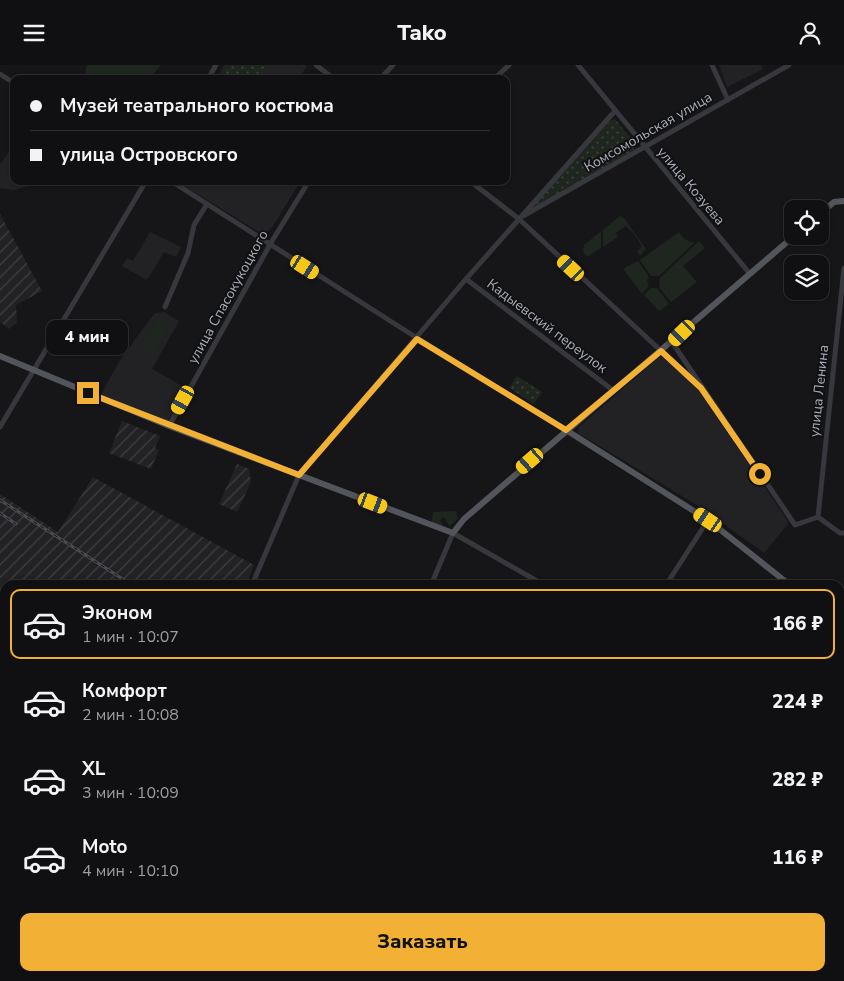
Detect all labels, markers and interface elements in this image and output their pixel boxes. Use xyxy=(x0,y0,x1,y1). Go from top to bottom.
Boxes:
text: Tako xyxy=(397,18,447,48)
icon: menu xyxy=(20,19,48,47)
icon: person xyxy=(796,19,824,47)
street label: Комсомольская улица xyxy=(581,88,715,176)
text: Музей театрального костюма xyxy=(60,93,334,119)
text: улица Островского xyxy=(60,142,238,168)
street label: улица Козуева xyxy=(653,143,729,229)
map controls xyxy=(784,200,829,300)
button: locate xyxy=(784,200,829,245)
street label: улица Спасокукоцкого xyxy=(183,227,273,367)
car xyxy=(554,252,587,284)
car xyxy=(288,253,321,281)
button: layers xyxy=(784,255,829,300)
street label: Кадыевский переулок xyxy=(483,274,612,378)
car xyxy=(665,317,698,349)
callout: 4 мин xyxy=(47,320,129,355)
text: 4 мин xyxy=(64,326,110,348)
street label: улица Ленина xyxy=(805,344,833,438)
route end xyxy=(77,382,99,404)
car xyxy=(169,383,196,417)
car xyxy=(513,445,546,477)
route start xyxy=(749,463,771,485)
car xyxy=(356,491,389,515)
car xyxy=(691,505,724,535)
text: Эконом xyxy=(82,600,153,626)
icon: car xyxy=(22,602,67,647)
text: 166 ₽ xyxy=(772,611,823,637)
text: 1 мин · 10:07 xyxy=(82,626,179,648)
text: Комфорт xyxy=(82,678,167,704)
icon: car xyxy=(22,680,67,725)
text: 224 ₽ xyxy=(772,689,823,715)
text: 2 мин · 10:08 xyxy=(82,704,179,726)
text: XL xyxy=(82,756,105,782)
icon: car xyxy=(22,758,67,803)
text: 282 ₽ xyxy=(772,767,823,793)
text: 3 мин · 10:09 xyxy=(82,782,179,804)
text: Moto xyxy=(82,834,128,860)
icon: car xyxy=(22,836,67,881)
text: 116 ₽ xyxy=(772,845,823,871)
text: 4 мин · 10:10 xyxy=(82,860,179,882)
button: Заказать xyxy=(20,913,825,971)

